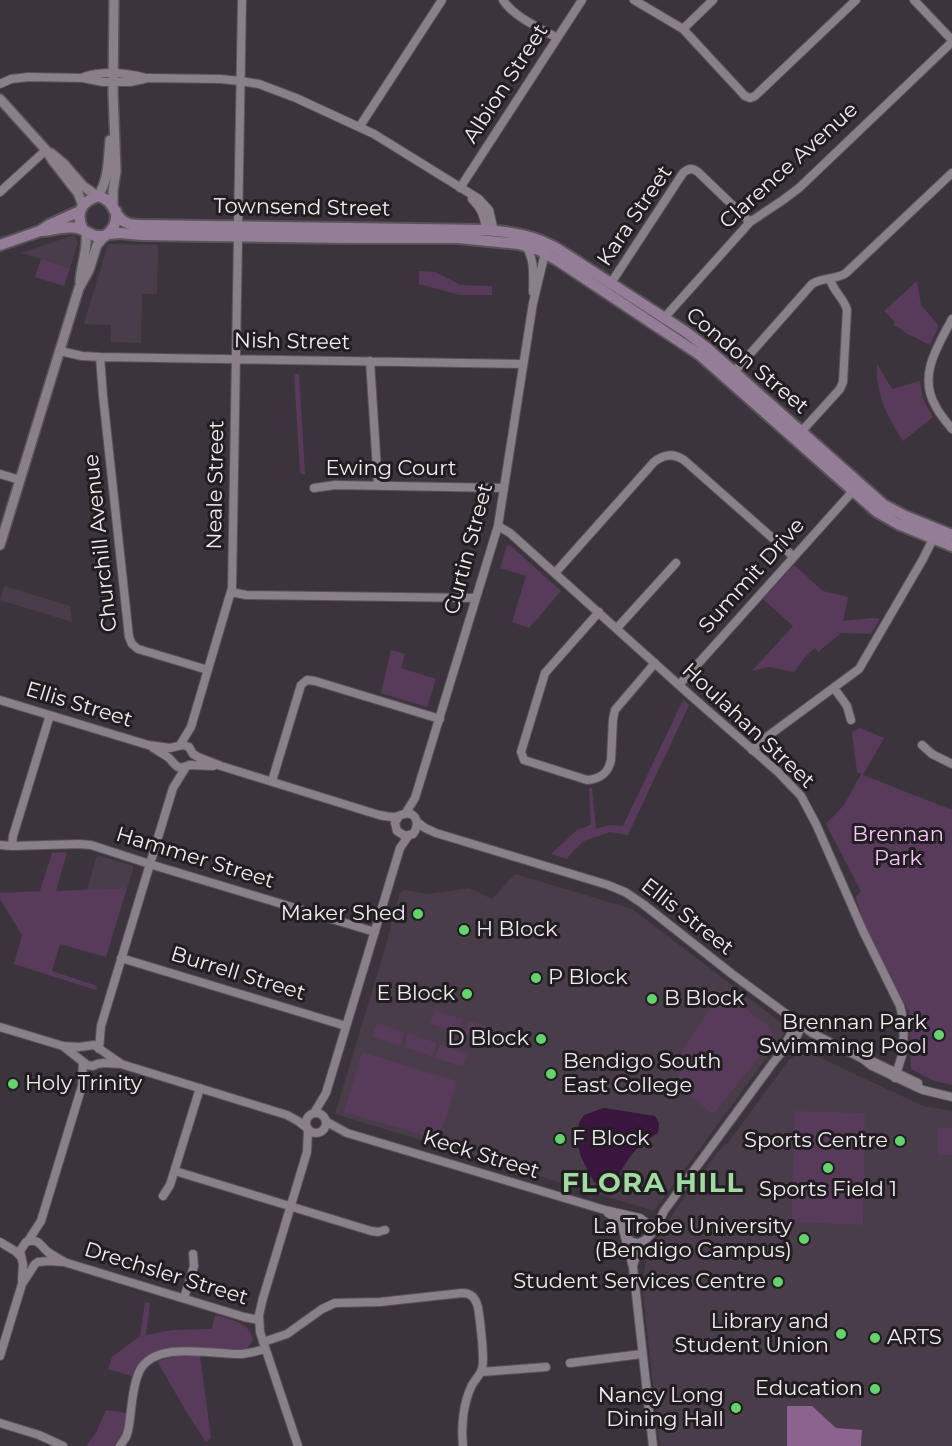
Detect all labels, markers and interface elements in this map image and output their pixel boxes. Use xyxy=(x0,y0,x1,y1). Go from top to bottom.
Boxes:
street label: Albion Street xyxy=(458,20,554,148)
street label: Clarence Avenue xyxy=(715,97,863,235)
street label: Kara Street xyxy=(592,161,678,271)
street label: Townsend Street xyxy=(213,194,391,222)
street label: Condon Street xyxy=(681,302,813,420)
street label: Nish Street xyxy=(234,328,350,356)
street label: Neale Street xyxy=(202,420,230,550)
street label: Churchill Avenue xyxy=(79,453,123,633)
street label: Ewing Court xyxy=(326,456,456,482)
street label: Curtin Street xyxy=(439,481,499,617)
street label: Summit Drive xyxy=(694,513,810,639)
street label: Houlahan Street xyxy=(676,658,820,794)
street label: Ellis Street xyxy=(23,677,135,733)
street label: Hammer Street xyxy=(113,822,277,894)
park label: Brennan Park xyxy=(852,822,944,872)
street label: Ellis Street xyxy=(636,873,738,961)
place label: Maker Shed xyxy=(281,901,406,927)
marker: Maker Shed xyxy=(411,907,425,921)
place label: H Block xyxy=(476,917,557,943)
marker: H Block xyxy=(457,923,471,937)
street label: Burrell Street xyxy=(168,942,308,1006)
place label: P Block xyxy=(548,965,627,991)
marker: P Block xyxy=(529,971,543,985)
place label: E Block xyxy=(377,981,455,1007)
place label: B Block xyxy=(664,986,744,1012)
marker: E Block xyxy=(460,987,474,1001)
marker: B Block xyxy=(645,992,659,1006)
place label: Brennan Park Swimming Pool xyxy=(759,1010,927,1060)
place label: D Block xyxy=(447,1026,529,1052)
marker: Brennan Park Swimming Pool xyxy=(932,1028,946,1042)
marker: D Block xyxy=(534,1032,548,1046)
place label: Bendigo South East College xyxy=(563,1049,722,1099)
marker: Bendigo South East College xyxy=(544,1067,558,1081)
place label: Holy Trinity xyxy=(25,1071,142,1097)
marker: Holy Trinity xyxy=(6,1077,20,1091)
street label: Keck Street xyxy=(420,1125,542,1185)
place label: F Block xyxy=(572,1126,650,1152)
place label: Sports Centre xyxy=(744,1128,888,1154)
marker: F Block xyxy=(553,1132,567,1146)
marker: Sports Centre xyxy=(893,1134,907,1148)
marker: Sports Field 1 xyxy=(821,1161,835,1175)
district label: FLORA HILL xyxy=(562,1168,744,1200)
place label: Sports Field 1 xyxy=(759,1177,897,1203)
place label: La Trobe University (Bendigo Campus) xyxy=(593,1214,792,1264)
marker: La Trobe University (Bendigo Campus) xyxy=(797,1232,811,1246)
street label: Drechsler Street xyxy=(81,1237,251,1311)
place label: Student Services Centre xyxy=(513,1269,766,1295)
marker: Student Services Centre xyxy=(771,1275,785,1289)
place label: Library and Student Union xyxy=(674,1309,829,1359)
place label: ARTS xyxy=(887,1325,942,1351)
marker: Library and Student Union xyxy=(834,1327,848,1341)
marker: ARTS xyxy=(868,1331,882,1345)
place label: Education xyxy=(755,1376,863,1402)
marker: Education xyxy=(868,1382,882,1396)
place label: Nancy Long Dining Hall xyxy=(598,1383,724,1433)
marker: Nancy Long Dining Hall xyxy=(729,1401,743,1415)

